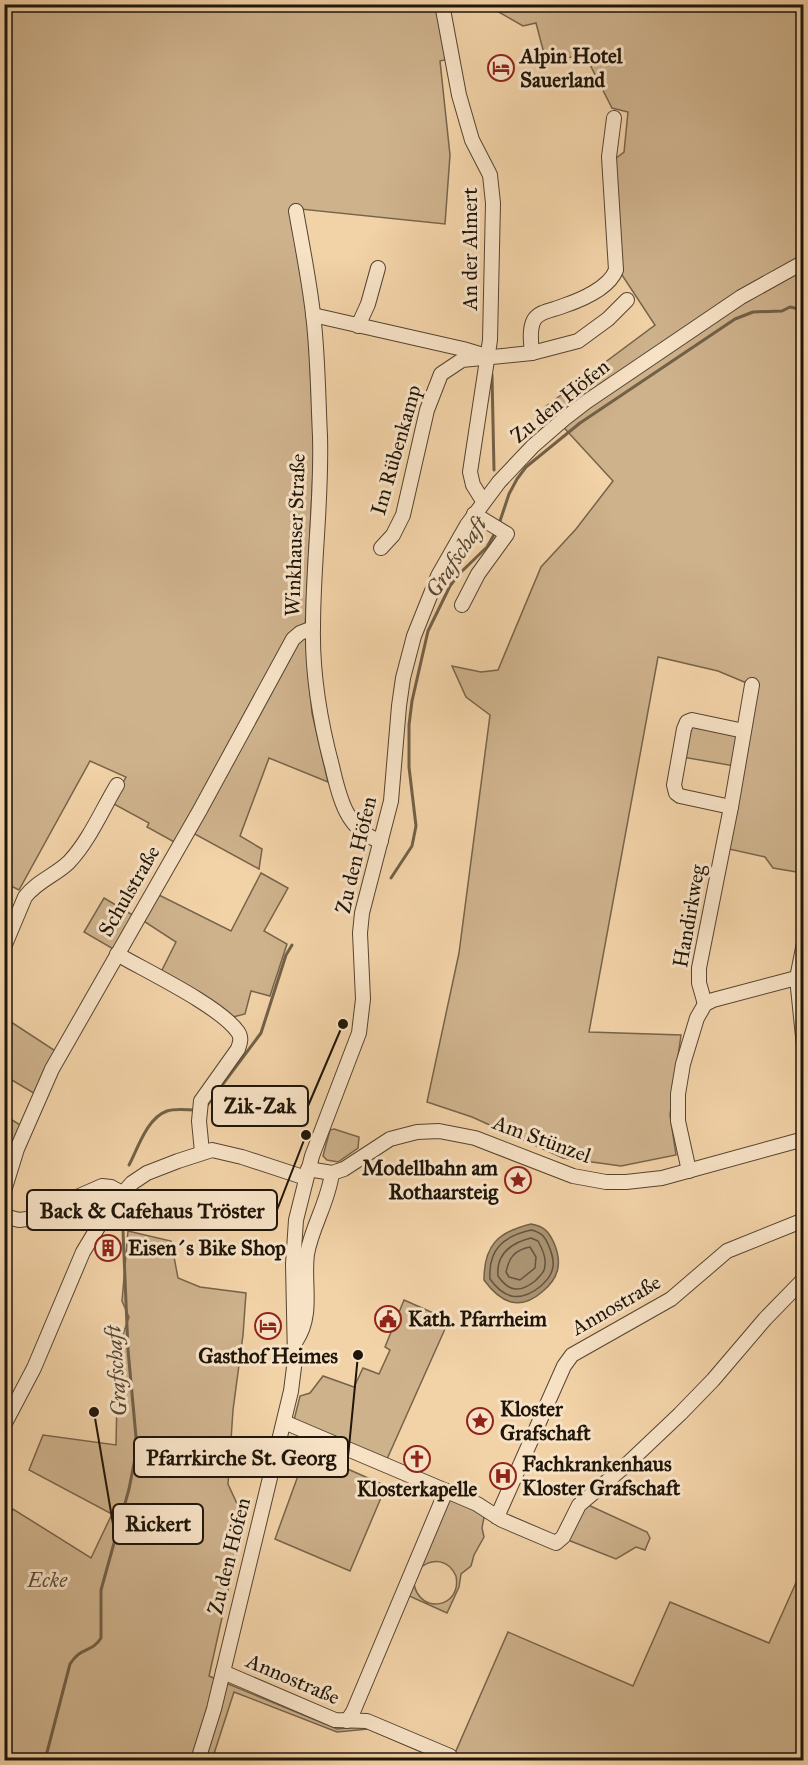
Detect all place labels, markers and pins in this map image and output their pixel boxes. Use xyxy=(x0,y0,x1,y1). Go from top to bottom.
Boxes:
place label: Alpin Hotel Sauerland xyxy=(518,43,624,93)
hotel icon: Alpin Hotel Sauerland xyxy=(486,53,516,83)
callout: Zik-Zak xyxy=(212,1086,308,1126)
place label: Modellbahn am Rothaarsteig xyxy=(362,1155,499,1205)
place icon: Modellbahn am Rothaarsteig xyxy=(503,1165,533,1195)
callout: Back & Cafehaus Tröster xyxy=(27,1190,277,1230)
building icon: Eisen´s Bike Shop xyxy=(93,1233,123,1263)
place label: Eisen´s Bike Shop xyxy=(128,1235,286,1261)
public building icon: Kath. Pfarrheim xyxy=(373,1304,403,1334)
place label: Kath. Pfarrheim xyxy=(408,1306,547,1332)
hotel icon: Gasthof Heimes xyxy=(253,1311,283,1341)
place label: Gasthof Heimes xyxy=(198,1343,338,1369)
place label: Kloster Grafschaft xyxy=(500,1396,591,1446)
place icon: Kloster Grafschaft xyxy=(465,1406,495,1436)
callout: Pfarrkirche St. Georg xyxy=(134,1437,348,1477)
church icon: Klosterkapelle xyxy=(402,1444,432,1474)
place label: Fachkrankenhaus Kloster Grafschaft xyxy=(522,1451,681,1501)
hospital icon: Fachkrankenhaus Kloster Grafschaft xyxy=(488,1461,518,1491)
place label: Klosterkapelle xyxy=(357,1476,478,1502)
callout: Rickert xyxy=(113,1504,203,1544)

